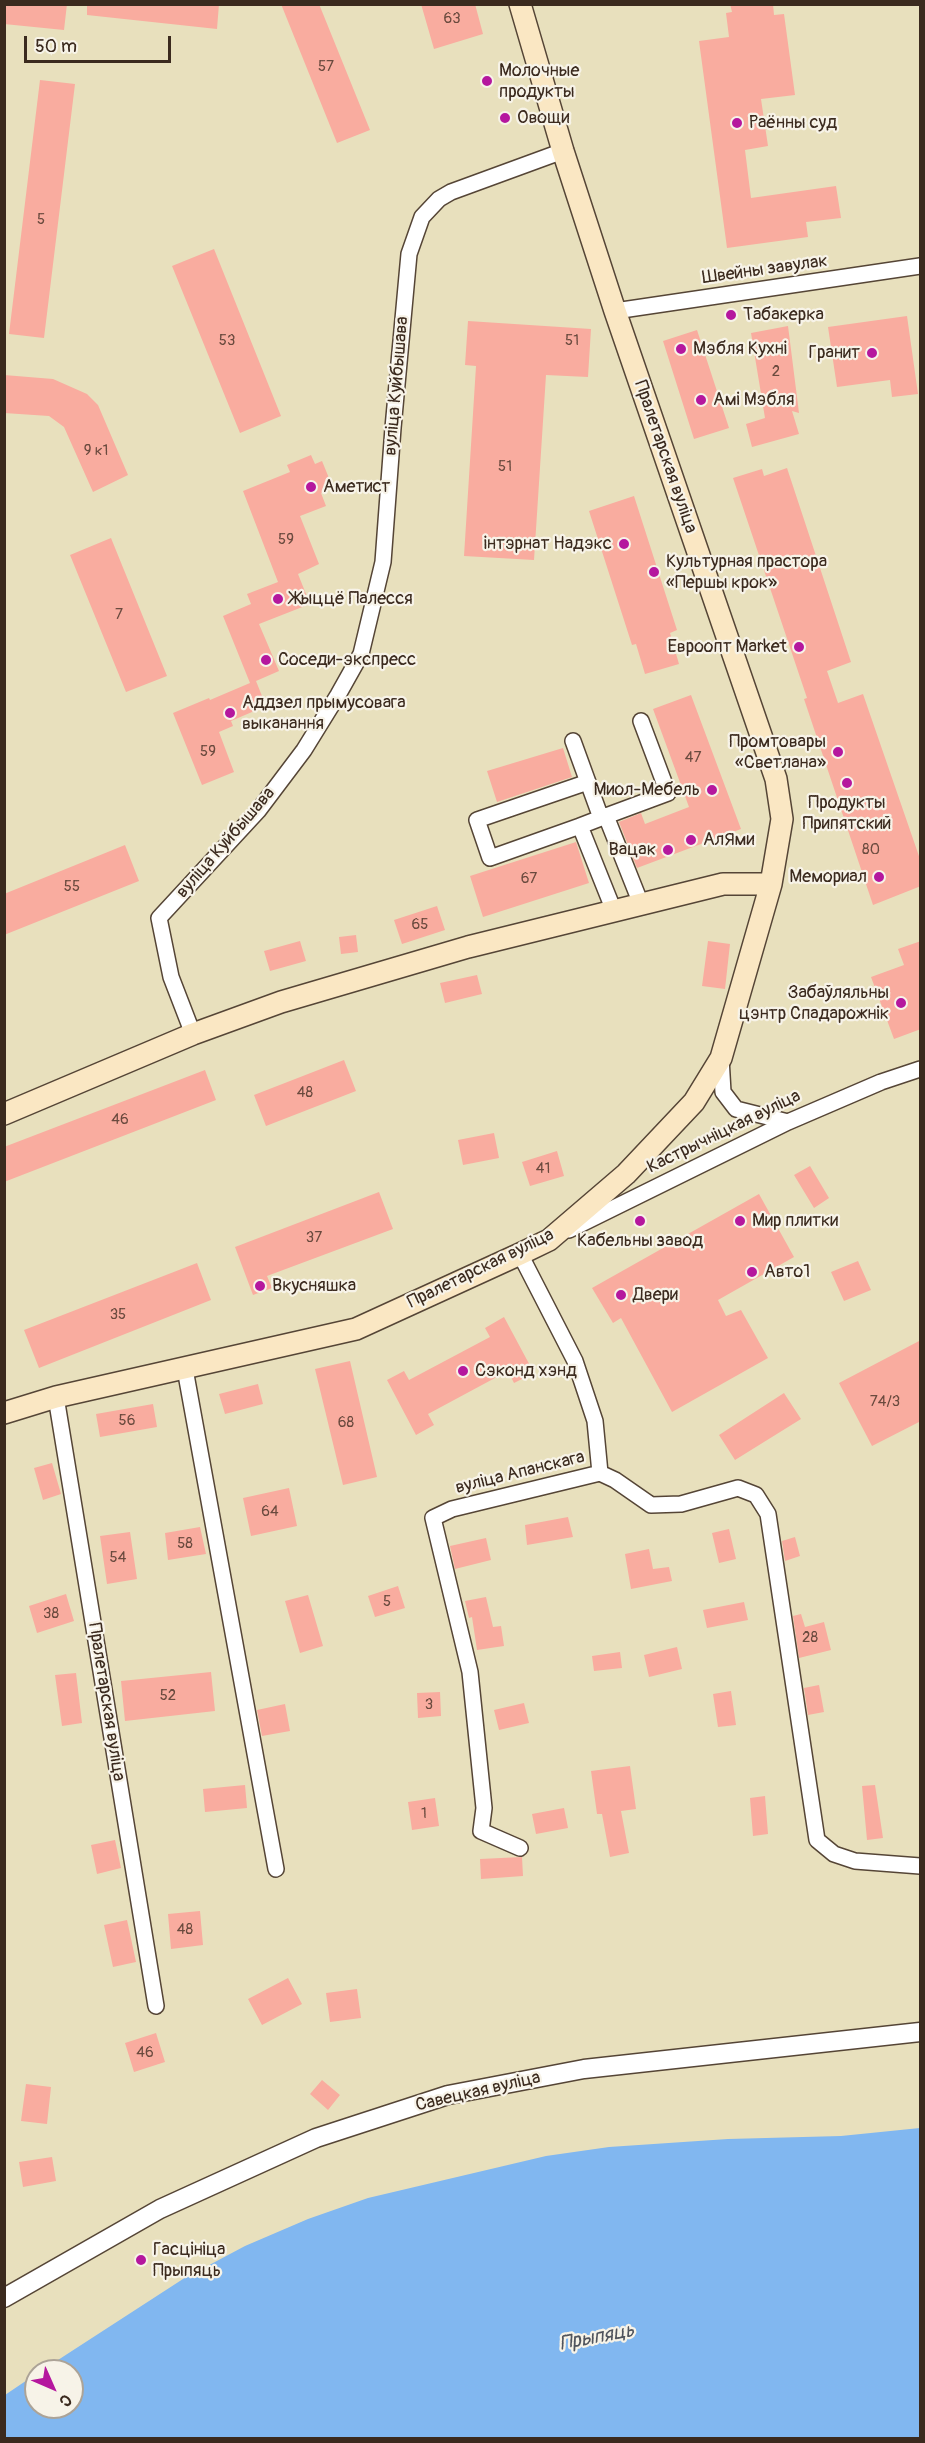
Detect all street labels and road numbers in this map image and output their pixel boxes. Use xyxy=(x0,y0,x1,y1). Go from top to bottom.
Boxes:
street label: Швейны завулак xyxy=(701,251,829,289)
street label: вуліца Куйбышава xyxy=(380,315,414,457)
street label: Пралетарская вуліца xyxy=(629,378,701,536)
street label: вуліца Куйбышава xyxy=(172,783,280,903)
street label: Кастрычніцкая вуліца xyxy=(644,1085,804,1179)
street label: Пралетарская вуліца xyxy=(404,1224,558,1314)
street label: вуліца Апанскага xyxy=(453,1447,587,1499)
street label: Пралетарская вуліца xyxy=(83,1621,129,1783)
street label: Савецкая вуліца xyxy=(414,2067,542,2117)

